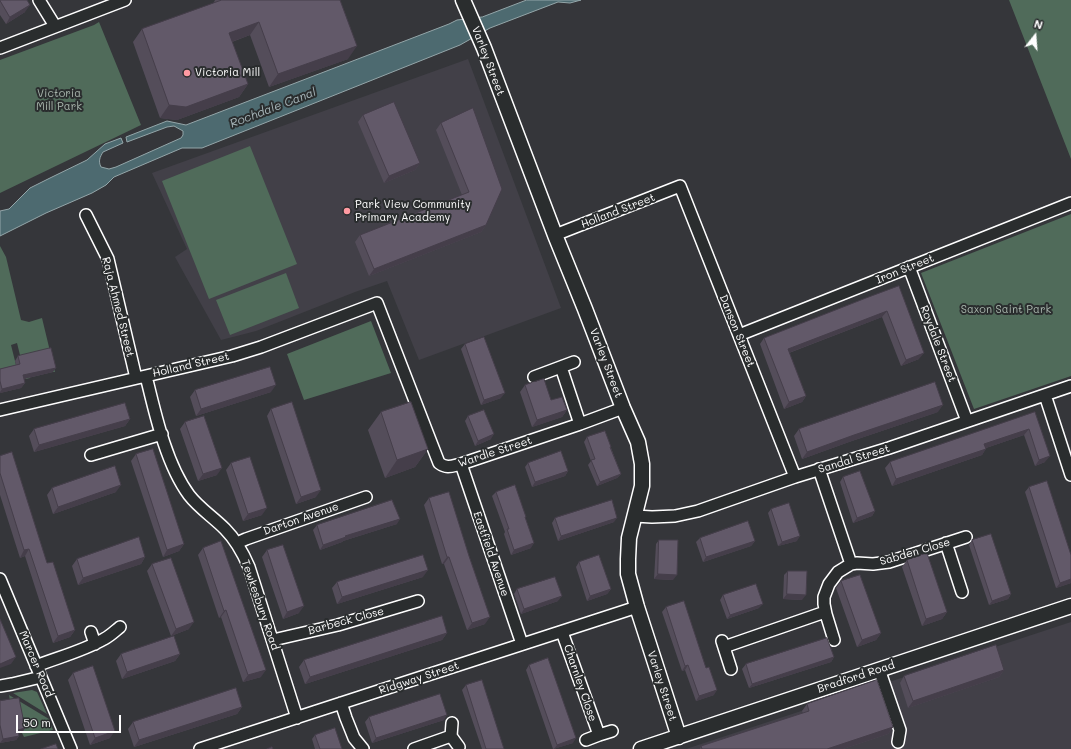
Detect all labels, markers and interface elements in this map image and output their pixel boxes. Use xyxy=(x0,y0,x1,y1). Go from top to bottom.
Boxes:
north arrow xyxy=(1015,16,1055,56)
text: N xyxy=(1032,16,1045,32)
street label: Varley Street xyxy=(469,24,507,98)
place label: Victoria Mill xyxy=(195,66,260,80)
marker: Victoria Mill xyxy=(182,68,192,78)
water label: Rochdale Canal xyxy=(228,85,318,131)
park label: Victoria Mill Park xyxy=(36,87,82,113)
street label: Holland Street xyxy=(579,191,657,231)
place label: Park View Community Primary Academy xyxy=(355,198,471,224)
marker: Park View Community Primary Academy xyxy=(342,206,352,216)
street label: Iron Street xyxy=(874,251,936,287)
street label: Raja Ahmed Street xyxy=(99,255,137,359)
street label: Danson Street xyxy=(716,293,758,369)
park label: Saxon Saint Park xyxy=(961,303,1051,317)
street label: Roydale Street xyxy=(917,304,959,384)
street label: Varley Street xyxy=(587,326,625,400)
street label: Holland Street xyxy=(151,350,231,380)
street label: Wardle Street xyxy=(456,434,534,470)
street label: Sandal Street xyxy=(817,442,891,476)
street label: Darton Avenue xyxy=(262,500,340,538)
street label: Eastfield Avenue xyxy=(470,510,512,598)
street label: Sabden Close xyxy=(878,536,952,568)
street label: Tewkesbury Road xyxy=(238,558,282,652)
street label: Barbeck Close xyxy=(307,605,385,637)
street label: Marcer Road xyxy=(16,629,56,699)
street label: Charnley Close xyxy=(561,643,599,723)
street label: Varley Street xyxy=(644,649,680,723)
street label: Bradford Road xyxy=(816,658,896,696)
street label: Ridgway Street xyxy=(377,659,461,697)
scale bar xyxy=(18,707,123,733)
text: 50 m xyxy=(23,714,51,730)

